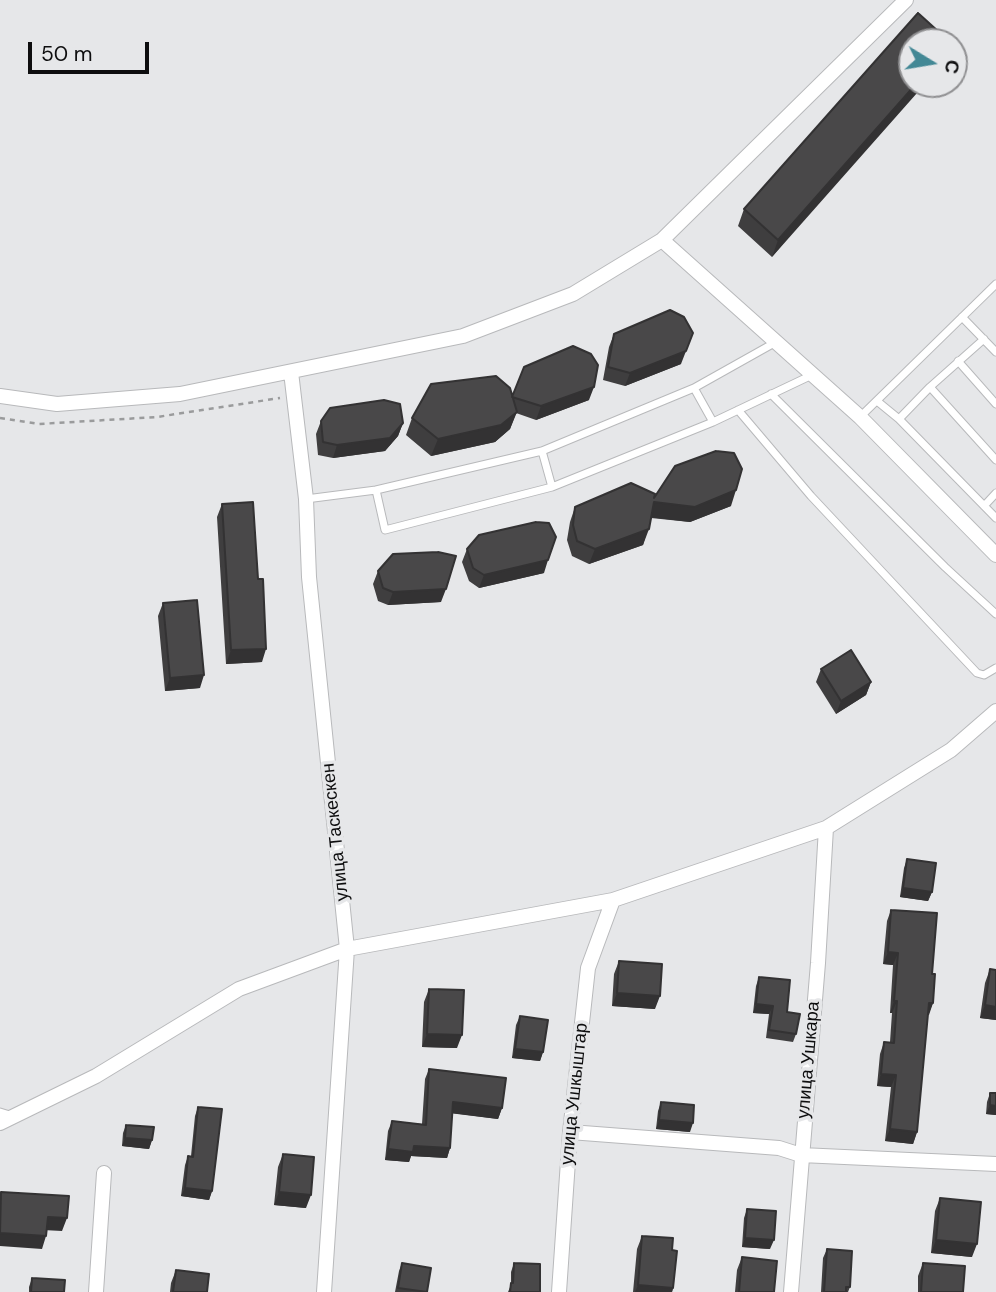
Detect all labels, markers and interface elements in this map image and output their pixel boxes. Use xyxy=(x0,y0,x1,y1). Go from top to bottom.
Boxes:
scale bar xyxy=(32,28,152,72)
north arrow xyxy=(898,28,968,98)
text: 50 m xyxy=(41,40,92,68)
text: С xyxy=(939,58,966,76)
street label: улица Таскескен xyxy=(318,762,354,902)
street label: улица Ушкара xyxy=(793,1000,825,1120)
street label: улица Ушкыштар xyxy=(557,1022,593,1166)

